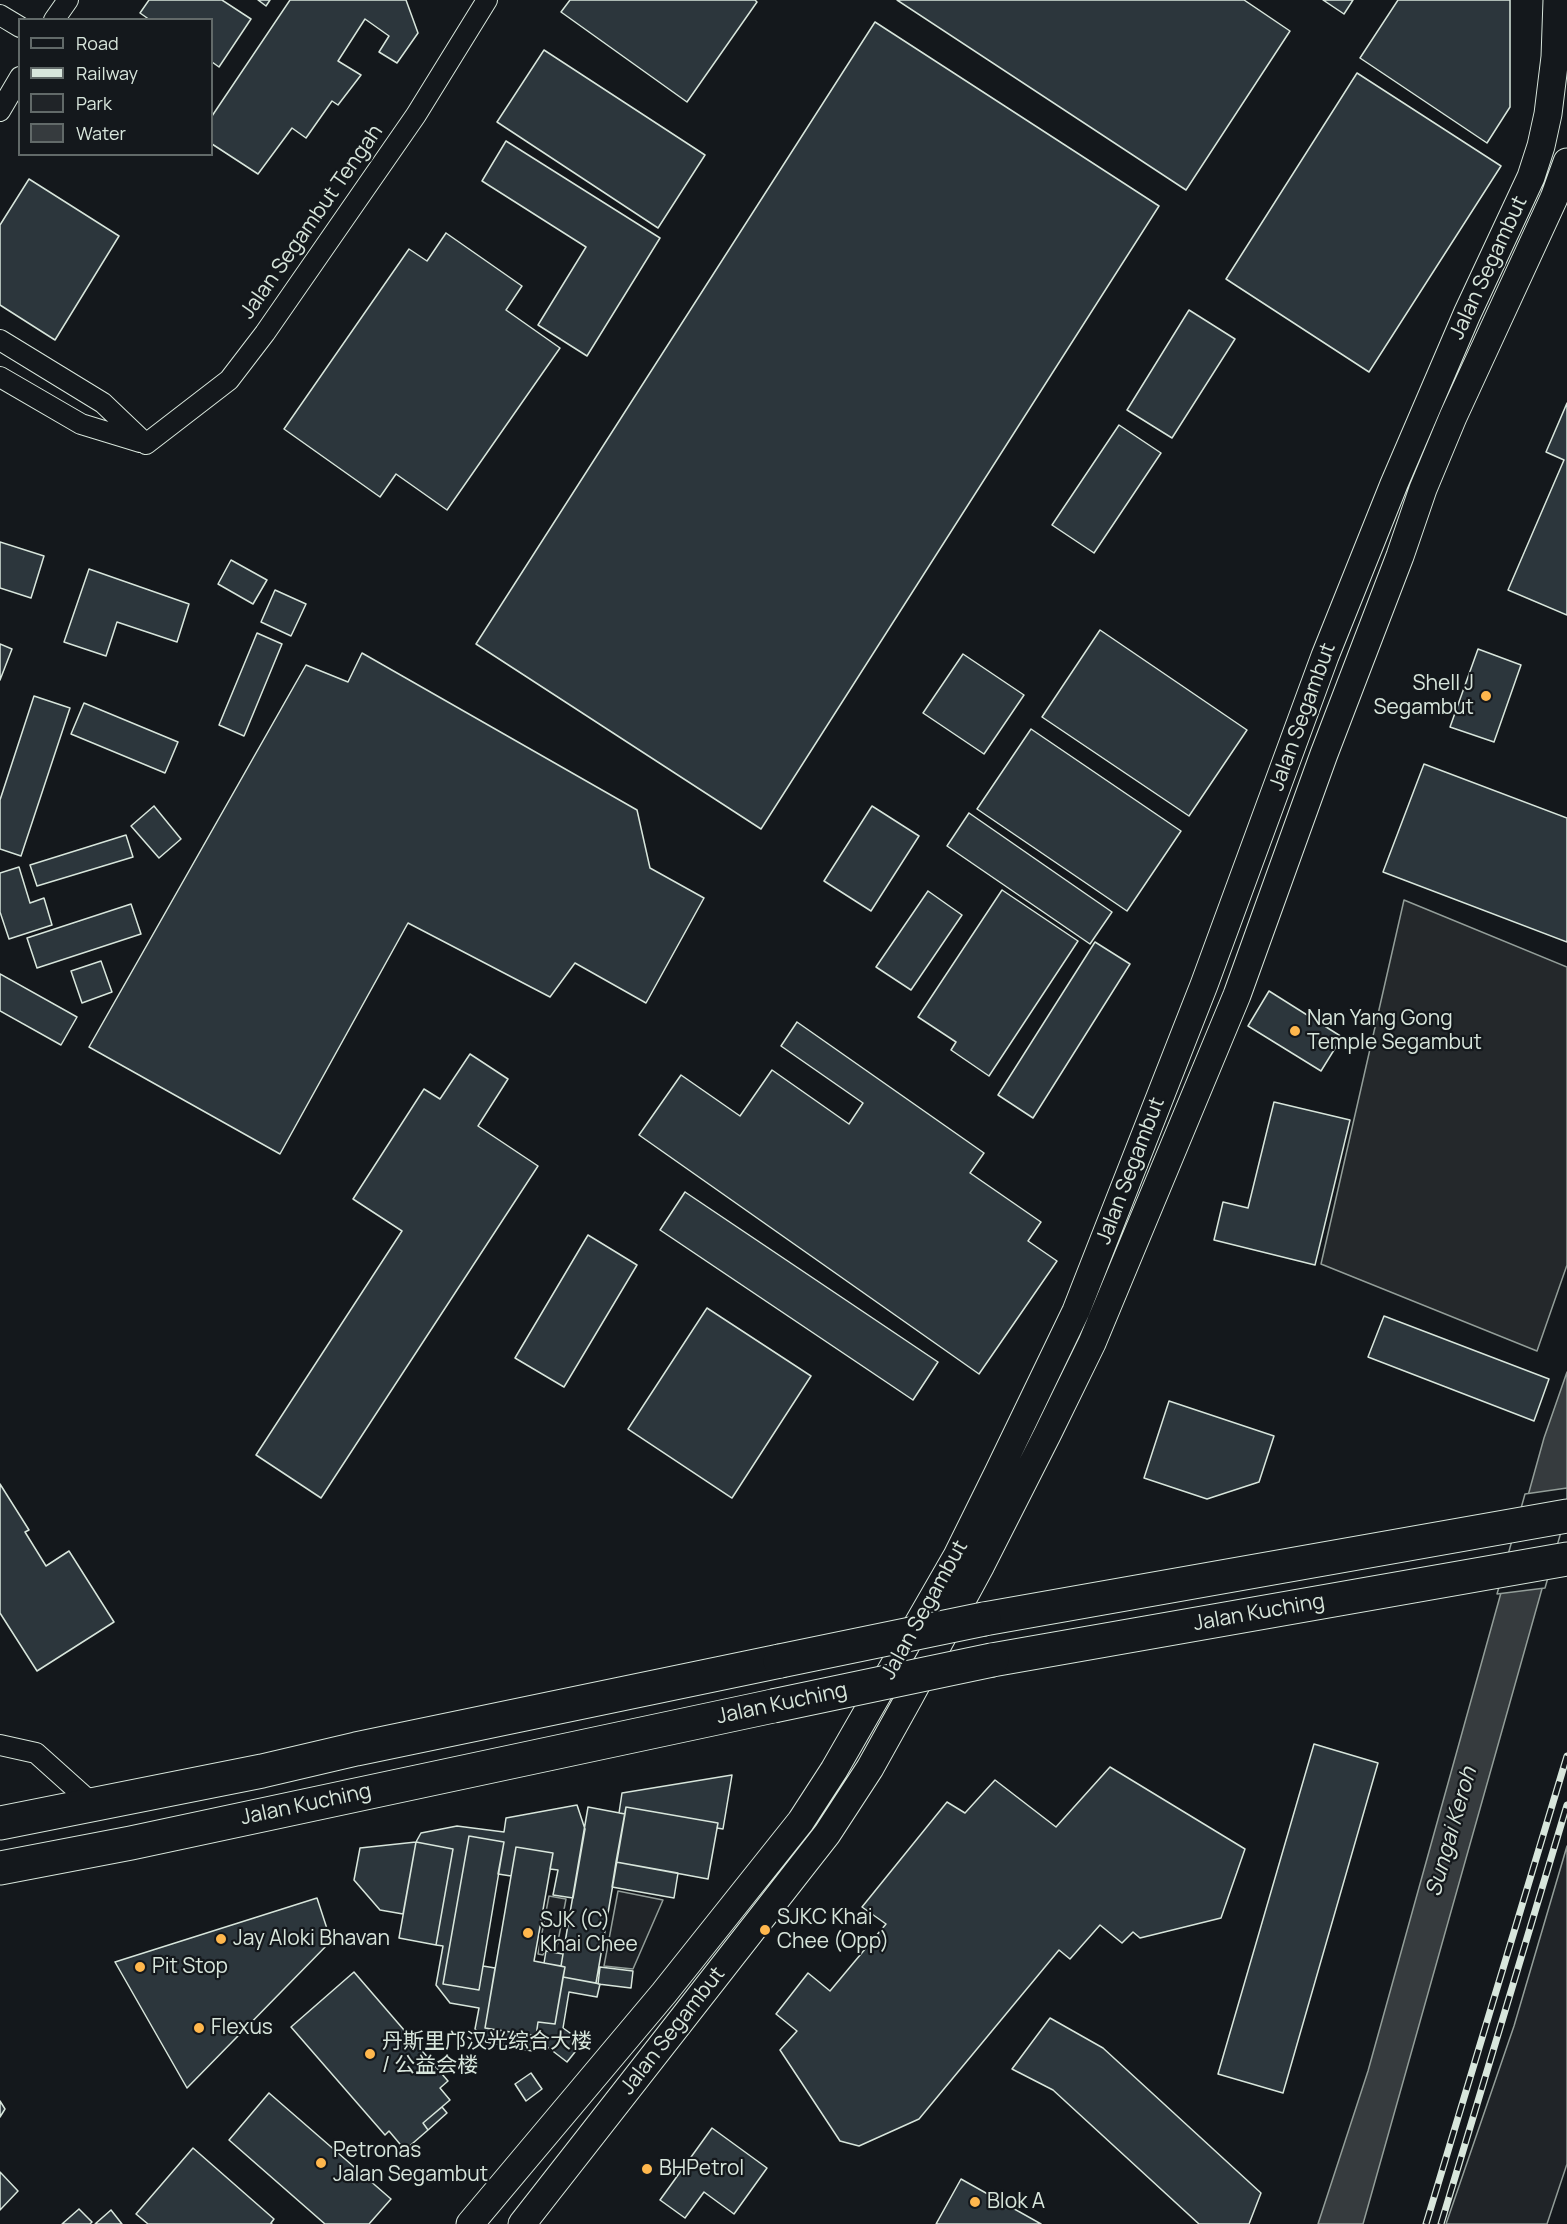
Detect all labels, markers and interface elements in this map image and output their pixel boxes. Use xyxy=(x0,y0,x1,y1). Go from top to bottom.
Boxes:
legend xyxy=(18,18,213,156)
text: Road xyxy=(76,31,119,55)
text: Railway xyxy=(76,61,138,85)
text: Park xyxy=(76,91,112,115)
street label: Jalan Segambut Tengah xyxy=(235,120,389,324)
text: Water xyxy=(76,121,126,145)
street label: Jalan Segambut xyxy=(1445,192,1533,344)
street label: Jalan Segambut xyxy=(1265,640,1341,794)
place label: Shell J Segambut xyxy=(1374,671,1474,721)
marker: Shell J Segambut xyxy=(1479,689,1493,703)
place label: Nan Yang Gong Temple Segambut xyxy=(1307,1006,1482,1056)
marker: Nan Yang Gong Temple Segambut xyxy=(1288,1024,1302,1038)
street label: Jalan Segambut xyxy=(1091,1094,1171,1248)
street label: Jalan Segambut xyxy=(876,1536,974,1684)
street label: Jalan Kuching xyxy=(1191,1589,1327,1637)
street label: Jalan Kuching xyxy=(714,1678,850,1730)
water label: Sungai Keroh xyxy=(1421,1764,1483,1900)
street label: Jalan Kuching xyxy=(238,1779,374,1831)
place label: SJKC Khai Chee (Opp) xyxy=(777,1905,889,1955)
place label: SJK (C) Khai Chee xyxy=(540,1908,638,1958)
marker: SJKC Khai Chee (Opp) xyxy=(758,1923,772,1937)
place label: Jay Aloki Bhavan xyxy=(233,1926,390,1952)
marker: SJK (C) Khai Chee xyxy=(521,1926,535,1940)
marker: Jay Aloki Bhavan xyxy=(214,1932,228,1946)
place label: Pit Stop xyxy=(152,1954,228,1980)
marker: Pit Stop xyxy=(133,1960,147,1974)
street label: Jalan Segambut xyxy=(615,1962,731,2100)
place label: Flexus xyxy=(211,2015,273,2041)
marker: Flexus xyxy=(192,2021,206,2035)
place label: 丹斯里邝汉光综合大楼 / 公益会楼 xyxy=(382,2029,592,2079)
marker: 丹斯里邝汉光综合大楼 / 公益会楼 xyxy=(363,2047,377,2061)
place label: Petronas Jalan Segambut xyxy=(333,2138,488,2188)
marker: Petronas Jalan Segambut xyxy=(314,2156,328,2170)
place label: BHPetrol xyxy=(659,2156,744,2182)
marker: BHPetrol xyxy=(640,2162,654,2176)
place label: Blok A xyxy=(987,2189,1045,2215)
marker: Blok A xyxy=(968,2195,982,2209)

